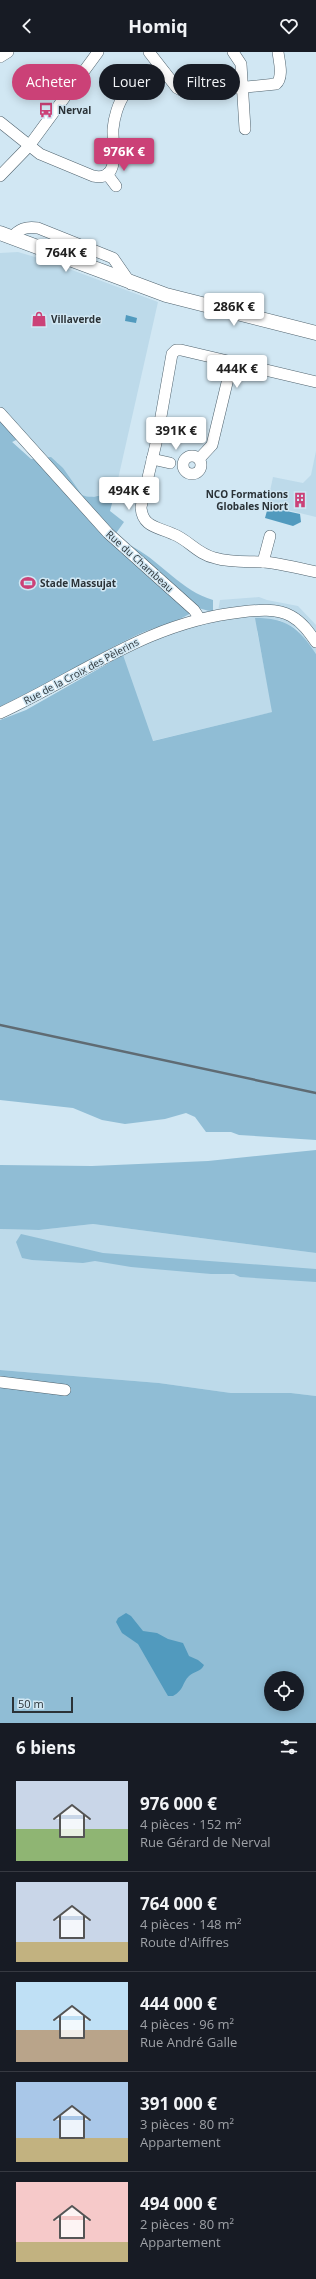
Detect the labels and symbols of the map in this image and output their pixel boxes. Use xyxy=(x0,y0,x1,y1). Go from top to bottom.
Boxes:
bus stop icon: Nerval xyxy=(37,101,55,119)
place label: Nerval xyxy=(58,103,91,117)
pin: 976K € xyxy=(91,138,157,172)
pin: 764K € xyxy=(33,239,99,273)
pin: 286K € xyxy=(201,293,267,327)
shop icon: Villaverde xyxy=(30,310,48,328)
place label: Villaverde xyxy=(51,312,101,326)
pin: 444K € xyxy=(204,355,270,389)
pin: 391K € xyxy=(143,417,209,451)
pin: 494K € xyxy=(96,477,162,511)
place label: NCO Formations Globales Niort xyxy=(206,487,289,513)
building icon: NCO Formations Globales Niort xyxy=(291,491,309,509)
street label: Rue du Chambeau xyxy=(103,527,177,595)
sports icon: Stade Massujat xyxy=(19,574,37,592)
place label: Stade Massujat xyxy=(40,576,117,590)
street label: Rue de la Croix des Pèlerins xyxy=(21,635,141,707)
scale bar xyxy=(12,1695,73,1714)

